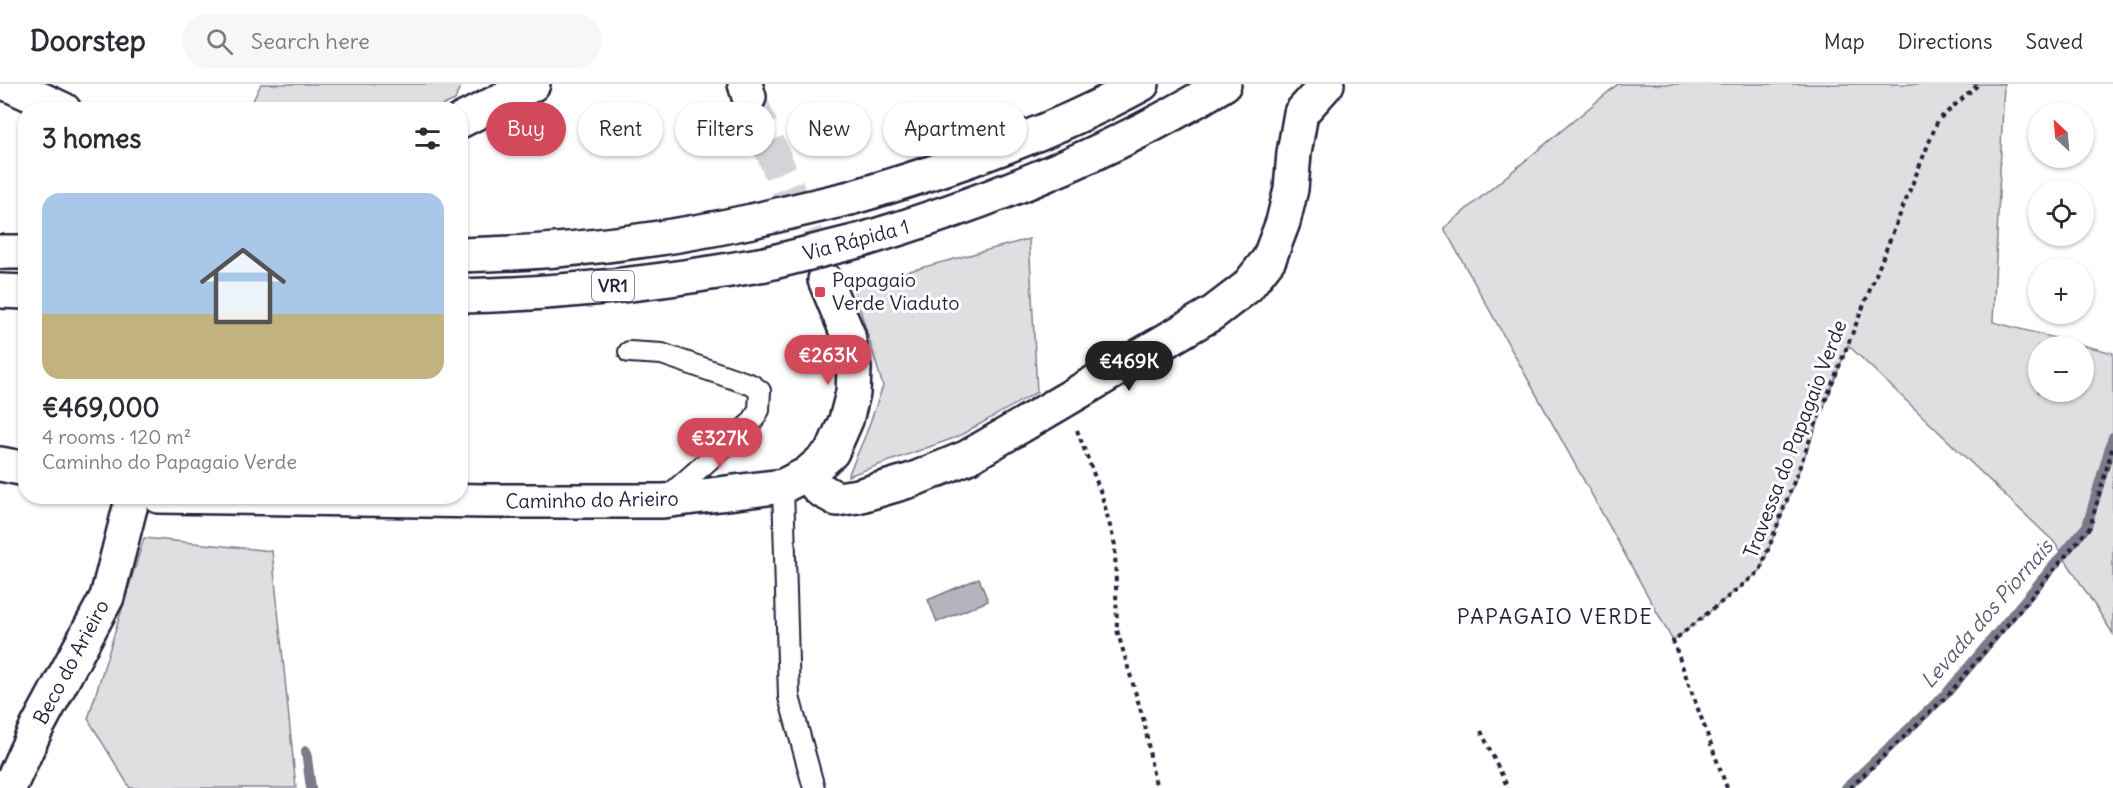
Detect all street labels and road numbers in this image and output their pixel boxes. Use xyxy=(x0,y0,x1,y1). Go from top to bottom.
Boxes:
street label: Via Rápida 1 xyxy=(800,213,912,266)
road number: VR1 xyxy=(592,271,634,301)
street label: Travessa do Papagaio Verde xyxy=(1738,316,1851,561)
street label: Caminho do Arieiro xyxy=(505,485,679,514)
street label: Beco do Arieiro xyxy=(27,595,114,728)

